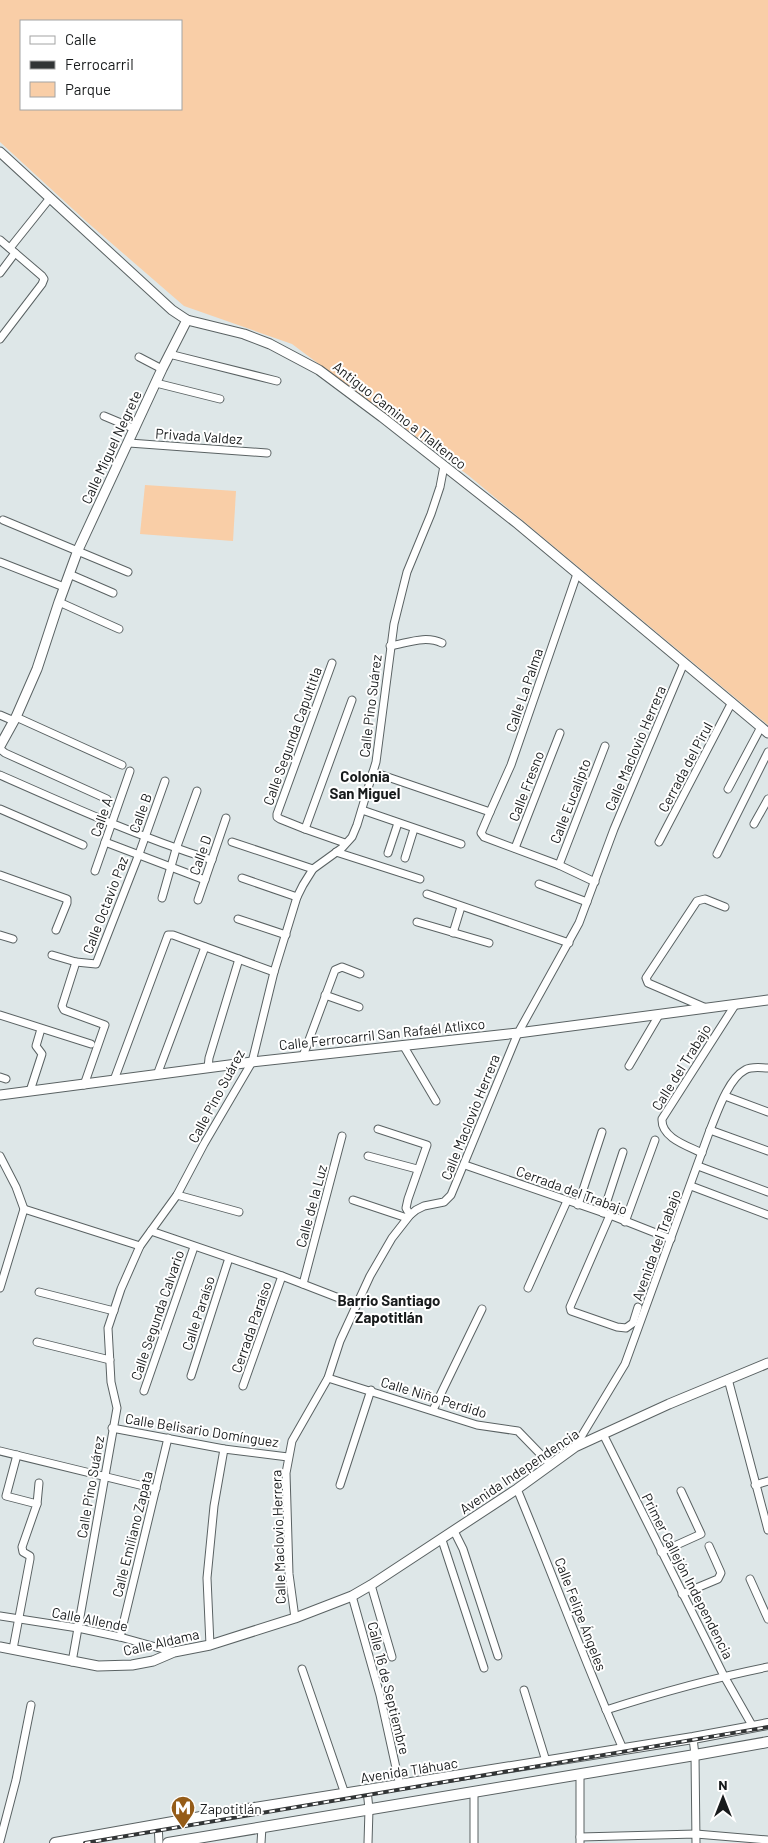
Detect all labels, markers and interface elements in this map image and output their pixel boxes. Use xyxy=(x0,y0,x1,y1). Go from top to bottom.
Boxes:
legend xyxy=(20,20,182,110)
text: Calle xyxy=(65,30,97,48)
text: Ferrocarril xyxy=(65,55,134,73)
text: Parque xyxy=(65,80,111,98)
street label: Antiguo Camino a Tlaltenco xyxy=(330,358,470,472)
street label: Calle Miguel Negrete xyxy=(77,387,145,507)
street label: Privada Valdez xyxy=(155,424,243,448)
street label: Calle La Palma xyxy=(502,646,546,734)
street label: Calle Pino Suárez xyxy=(355,654,385,758)
street label: Calle Segunda Capultitla xyxy=(259,664,325,808)
street label: Calle Maclovio Herrera xyxy=(601,683,669,813)
street label: Cerrada del Pirul xyxy=(654,719,716,815)
street label: Calle Fresno xyxy=(505,748,547,824)
street label: Calle Eucalipto xyxy=(546,756,594,846)
district label: Colonia San Miguel xyxy=(330,767,400,802)
street label: Calle B xyxy=(125,791,155,835)
street label: Calle A xyxy=(86,794,116,839)
street label: Calle D xyxy=(185,833,215,877)
street label: Calle Octavio Paz xyxy=(79,854,131,956)
street label: Calle Ferrocarril San Rafaél Atlixco xyxy=(278,1015,486,1053)
street label: Calle del Trabajo xyxy=(648,1021,714,1113)
street label: Calle Pino Suárez xyxy=(184,1046,248,1146)
street label: Calle Maclovio Herrera xyxy=(437,1052,503,1182)
street label: Cerrada del Trabajo xyxy=(514,1162,630,1218)
street label: Calle de la Luz xyxy=(292,1163,330,1249)
street label: Avenida del Trabajo xyxy=(628,1187,684,1303)
street label: Calle Segunda Calvario xyxy=(127,1248,187,1382)
street label: Calle Paraíso xyxy=(178,1274,218,1352)
street label: Cerrada Paraíso xyxy=(227,1279,275,1375)
district label: Barrio Santiago Zapotitlán xyxy=(338,1291,440,1326)
street label: Calle Niño Perdido xyxy=(379,1373,489,1421)
street label: Calle Belisario Domínguez xyxy=(124,1409,280,1451)
street label: Avenida Independencia xyxy=(456,1425,582,1517)
street label: Calle Pino Suárez xyxy=(73,1435,107,1539)
street label: Calle Emiliano Zapata xyxy=(108,1469,156,1599)
street label: Calle Maclovio Herrera xyxy=(267,1470,289,1604)
street label: Primer Callejón Independencia xyxy=(639,1490,737,1662)
street label: Calle Felipe Ángeles xyxy=(552,1555,611,1673)
street label: Calle Allende xyxy=(50,1603,130,1635)
street label: Calle 16 de Septiembre xyxy=(364,1620,414,1756)
street label: Calle Aldama xyxy=(121,1625,201,1659)
street label: Avenida Tláhuac xyxy=(359,1754,459,1786)
north arrow xyxy=(698,1773,748,1823)
text: N xyxy=(718,1776,728,1793)
metro station icon: Zapotitlán xyxy=(170,1795,196,1829)
place label: Zapotitlán xyxy=(200,1800,262,1817)

